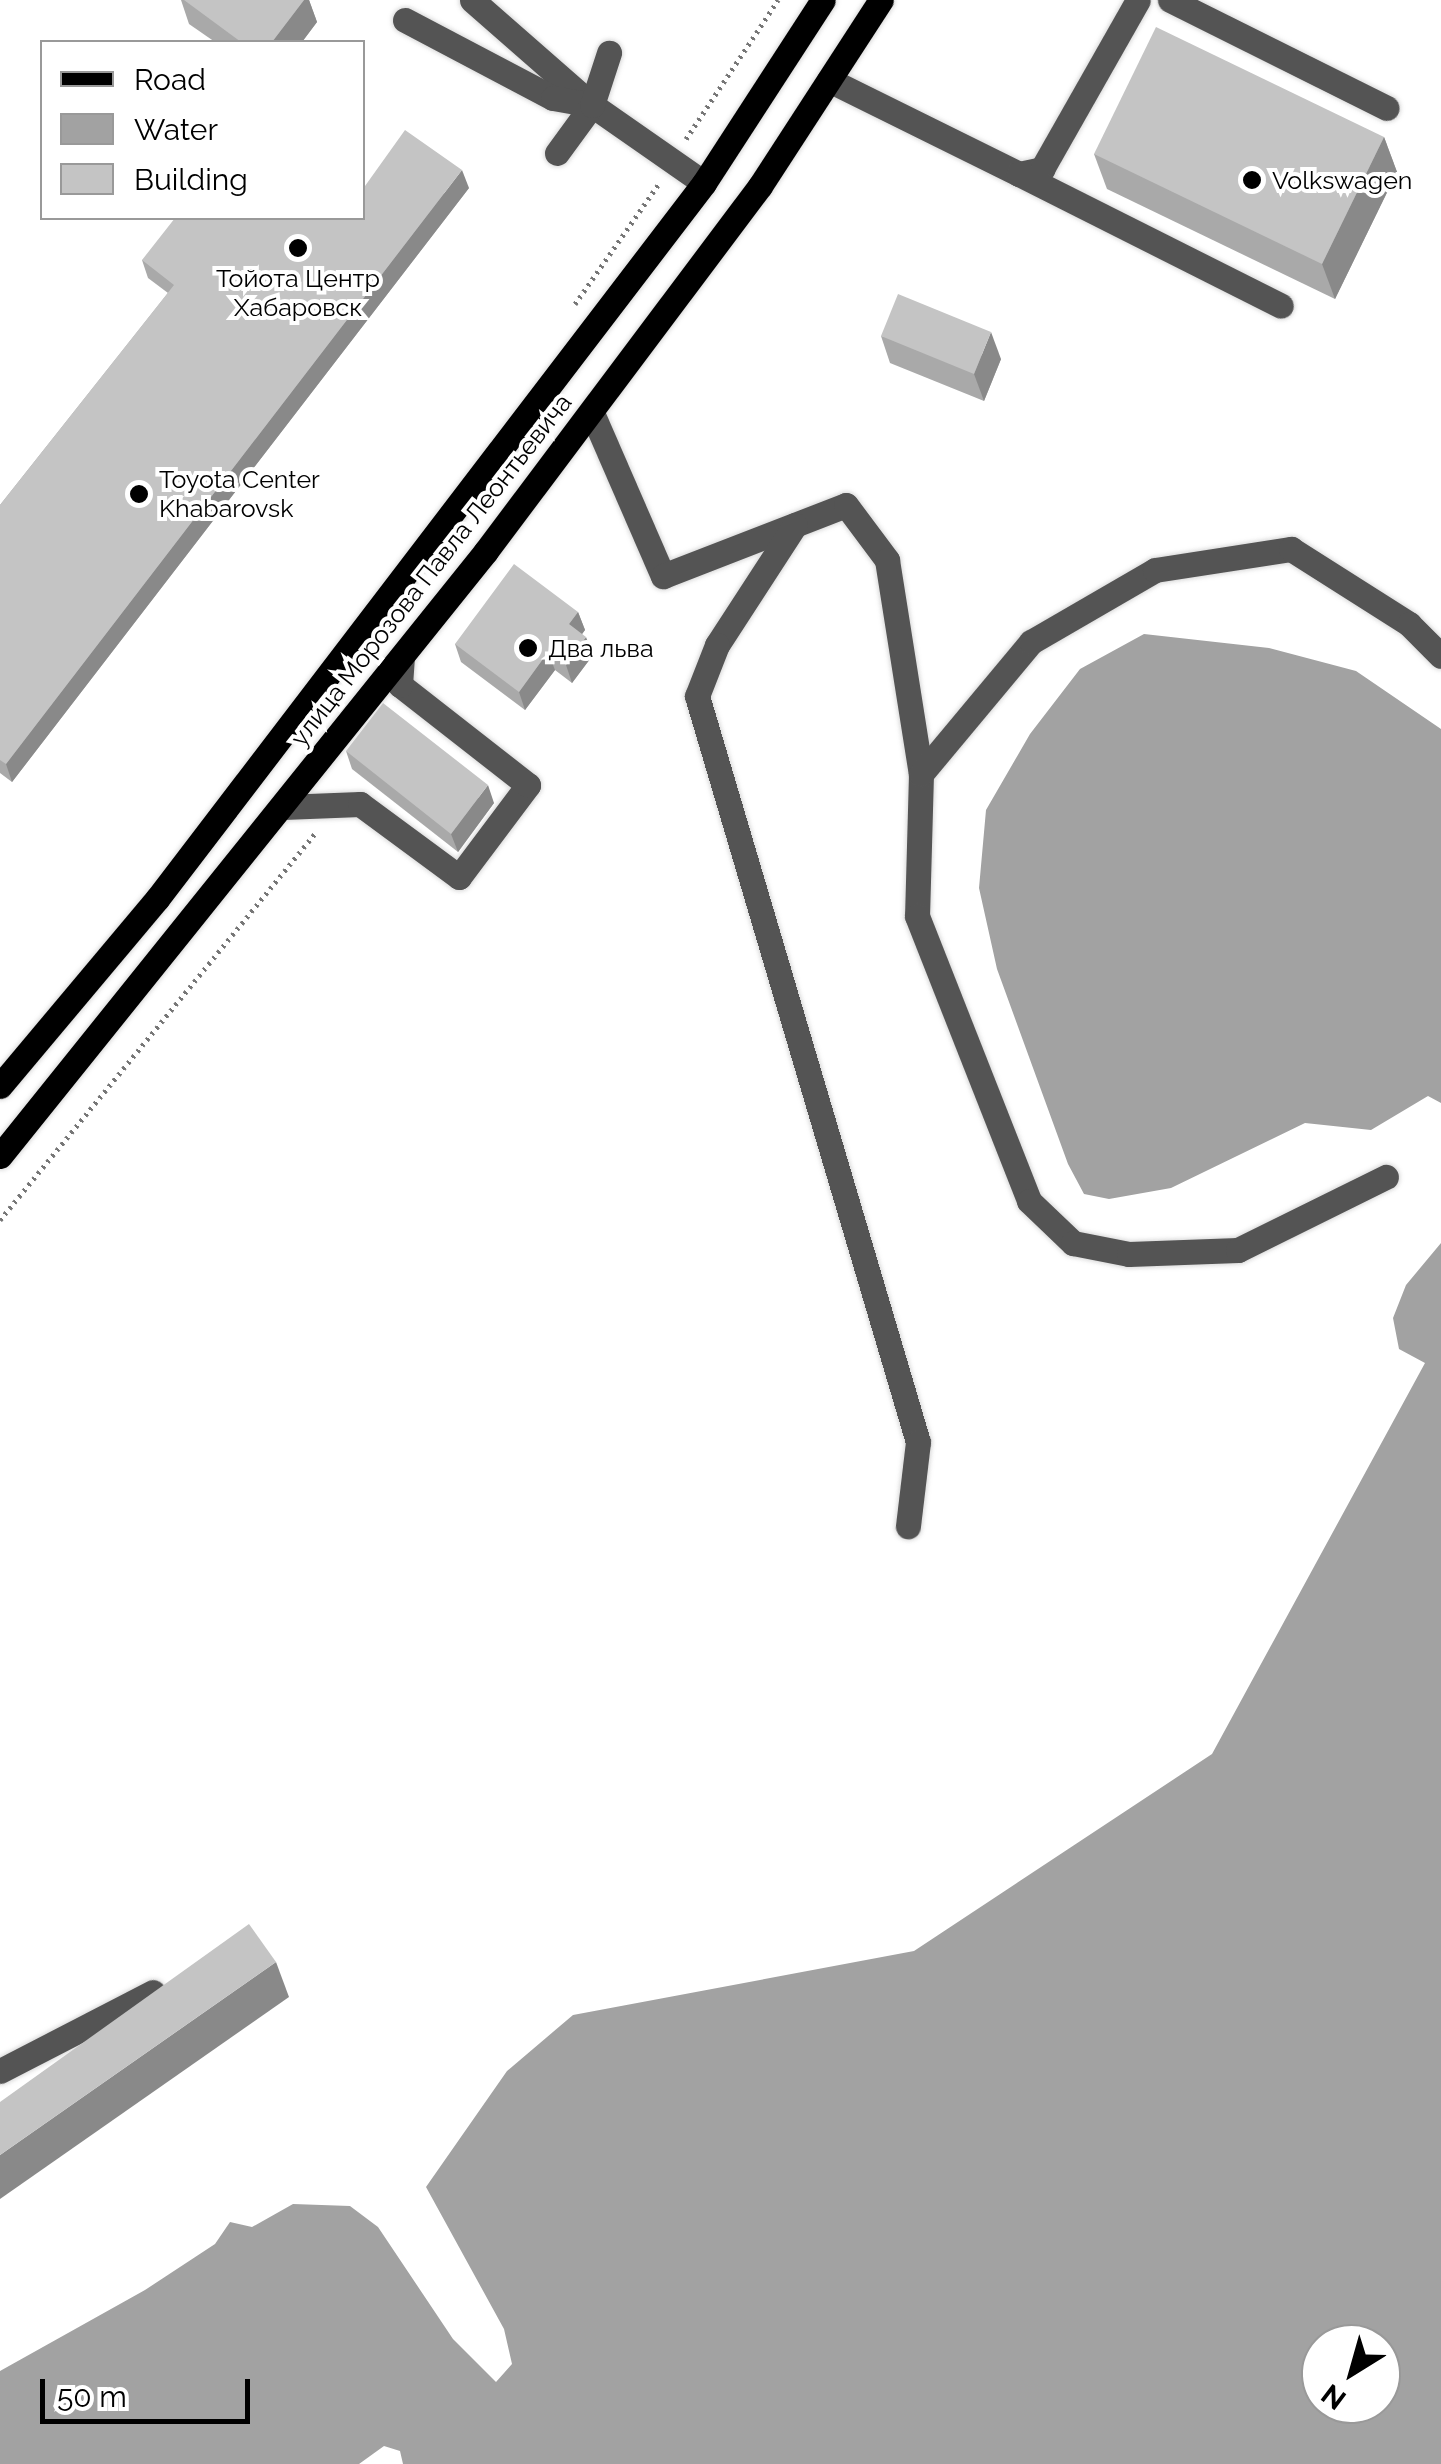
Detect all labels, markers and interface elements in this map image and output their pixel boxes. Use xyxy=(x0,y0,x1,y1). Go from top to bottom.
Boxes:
legend xyxy=(40,40,365,220)
text: Road xyxy=(134,62,206,97)
text: Water xyxy=(134,112,218,147)
text: Building xyxy=(134,162,248,197)
place label: Volkswagen xyxy=(1272,165,1412,195)
marker: Volkswagen xyxy=(1241,169,1263,191)
marker: Тойота Центр Хабаровск xyxy=(287,237,309,259)
place label: Тойота Центр Хабаровск xyxy=(216,264,380,323)
street label: улица Морозова Павла Леонтьевича xyxy=(284,388,578,752)
place label: Toyota Center Khabarovsk xyxy=(159,465,320,524)
marker: Toyota Center Khabarovsk xyxy=(128,483,150,505)
place label: Два льва xyxy=(548,633,654,663)
marker: Два льва xyxy=(517,637,539,659)
north arrow xyxy=(1301,2324,1401,2424)
scale bar xyxy=(45,2359,255,2421)
text: N xyxy=(1315,2377,1352,2416)
text: 50 m xyxy=(57,2379,127,2414)

